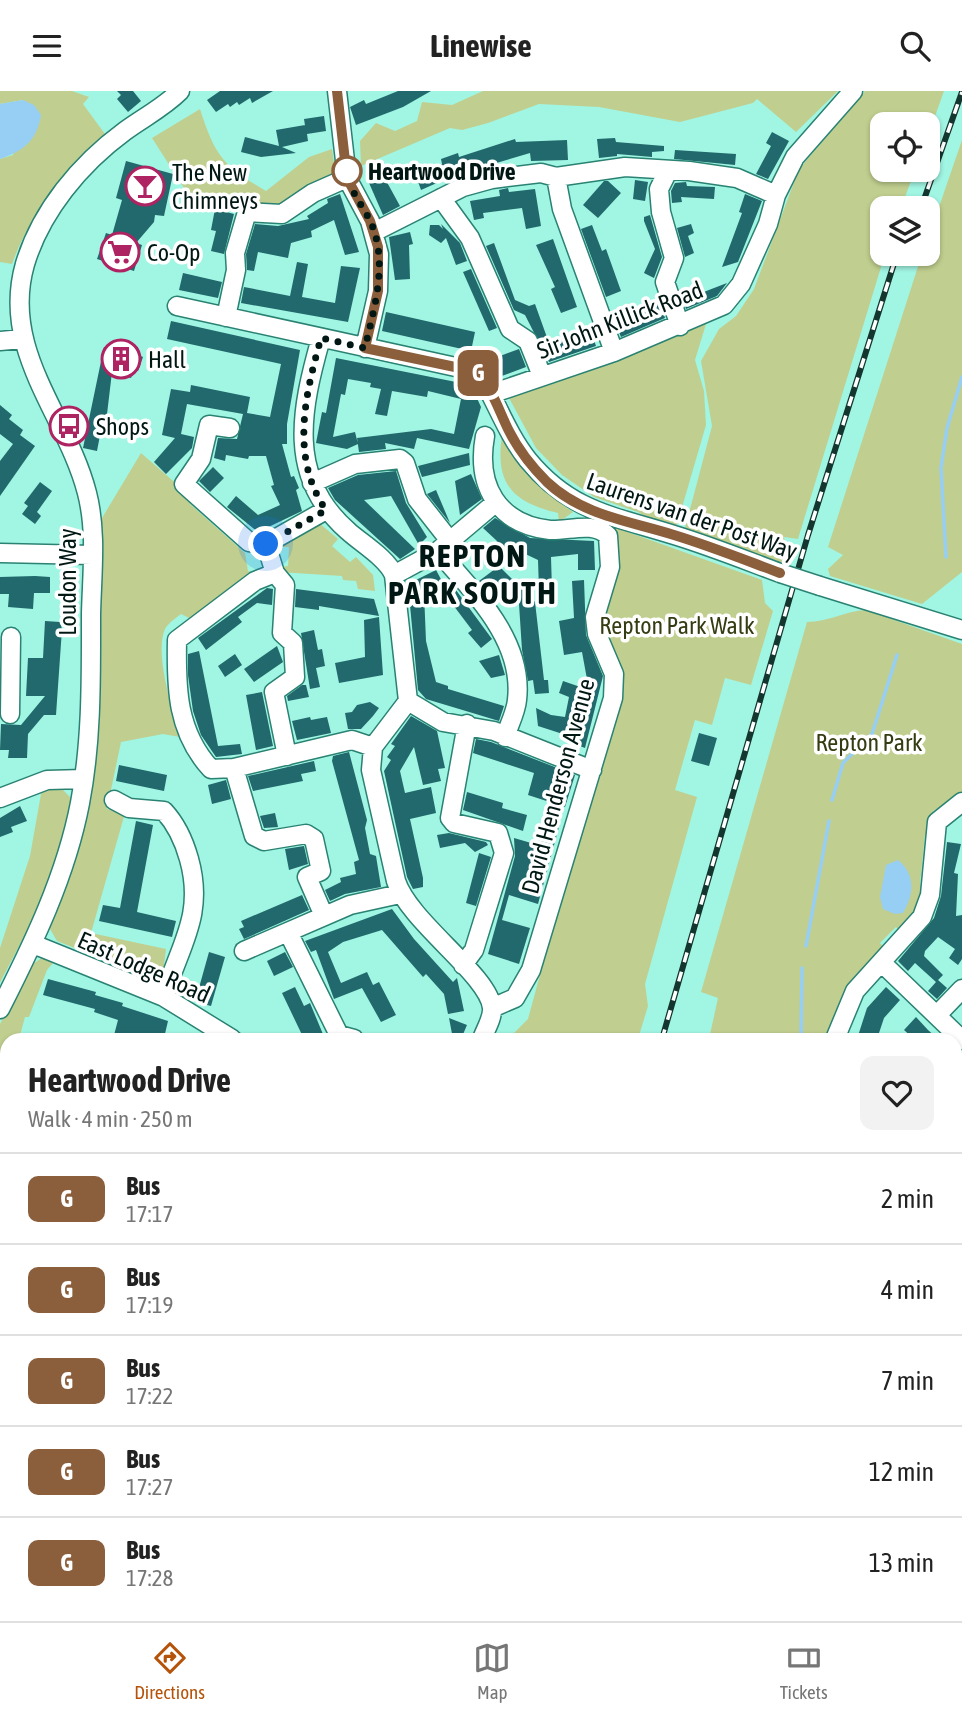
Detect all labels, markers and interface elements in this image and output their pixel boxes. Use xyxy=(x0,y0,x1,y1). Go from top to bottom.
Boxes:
icon: menu xyxy=(28,27,66,65)
text: Linewise xyxy=(430,27,532,64)
icon: search xyxy=(896,27,934,65)
map controls xyxy=(870,112,940,266)
button: locate xyxy=(870,112,940,182)
marker: Heartwood Drive xyxy=(332,156,362,186)
place label: Heartwood Drive xyxy=(368,158,516,185)
place label: The New Chimneys xyxy=(172,159,258,214)
bar icon: The New Chimneys xyxy=(124,165,166,207)
button: layers xyxy=(870,196,940,266)
supermarket icon: Co-Op xyxy=(99,231,141,273)
place label: Co-Op xyxy=(147,239,200,266)
street label: Sir John Killick Road xyxy=(533,276,707,364)
building icon: Hall xyxy=(100,338,142,380)
place label: Hall xyxy=(148,346,186,373)
line badge: G xyxy=(455,350,501,396)
text: G xyxy=(472,359,484,386)
bus stop icon: Shops xyxy=(48,405,90,447)
place label: Shops xyxy=(96,413,149,440)
street label: Laurens van der Post Way xyxy=(583,467,801,565)
your location xyxy=(248,526,283,561)
street label: Loudon Way xyxy=(54,528,81,636)
district label: REPTON PARK SOUTH xyxy=(388,537,558,611)
park label: Repton Park Walk xyxy=(599,612,755,639)
street label: David Henderson Avenue xyxy=(516,675,600,897)
park label: Repton Park xyxy=(815,729,923,756)
street label: East Lodge Road xyxy=(74,926,214,1008)
button: heart xyxy=(860,1056,934,1130)
text: Heartwood Drive xyxy=(28,1061,231,1099)
text: Walk · 4 min · 250 m xyxy=(28,1106,192,1132)
text: Bus xyxy=(126,1171,160,1201)
text: 2 min xyxy=(881,1184,934,1214)
text: G xyxy=(60,1185,73,1212)
text: 17:17 xyxy=(126,1201,173,1227)
text: Bus xyxy=(126,1262,160,1292)
text: 4 min xyxy=(881,1275,934,1305)
text: G xyxy=(60,1276,73,1303)
text: 17:19 xyxy=(126,1292,173,1318)
text: Bus xyxy=(126,1353,160,1383)
text: 7 min xyxy=(881,1366,934,1396)
text: G xyxy=(60,1367,73,1394)
text: 17:22 xyxy=(126,1383,173,1409)
text: Bus xyxy=(126,1444,160,1474)
text: 12 min xyxy=(869,1457,934,1487)
text: G xyxy=(60,1458,73,1485)
text: 17:27 xyxy=(126,1474,173,1500)
text: Bus xyxy=(126,1535,160,1565)
text: 13 min xyxy=(869,1548,934,1578)
text: G xyxy=(60,1549,73,1576)
text: 17:28 xyxy=(126,1565,173,1591)
tab: Directions xyxy=(134,1639,205,1703)
tab: Map xyxy=(473,1639,511,1703)
tab: Tickets xyxy=(780,1639,828,1703)

